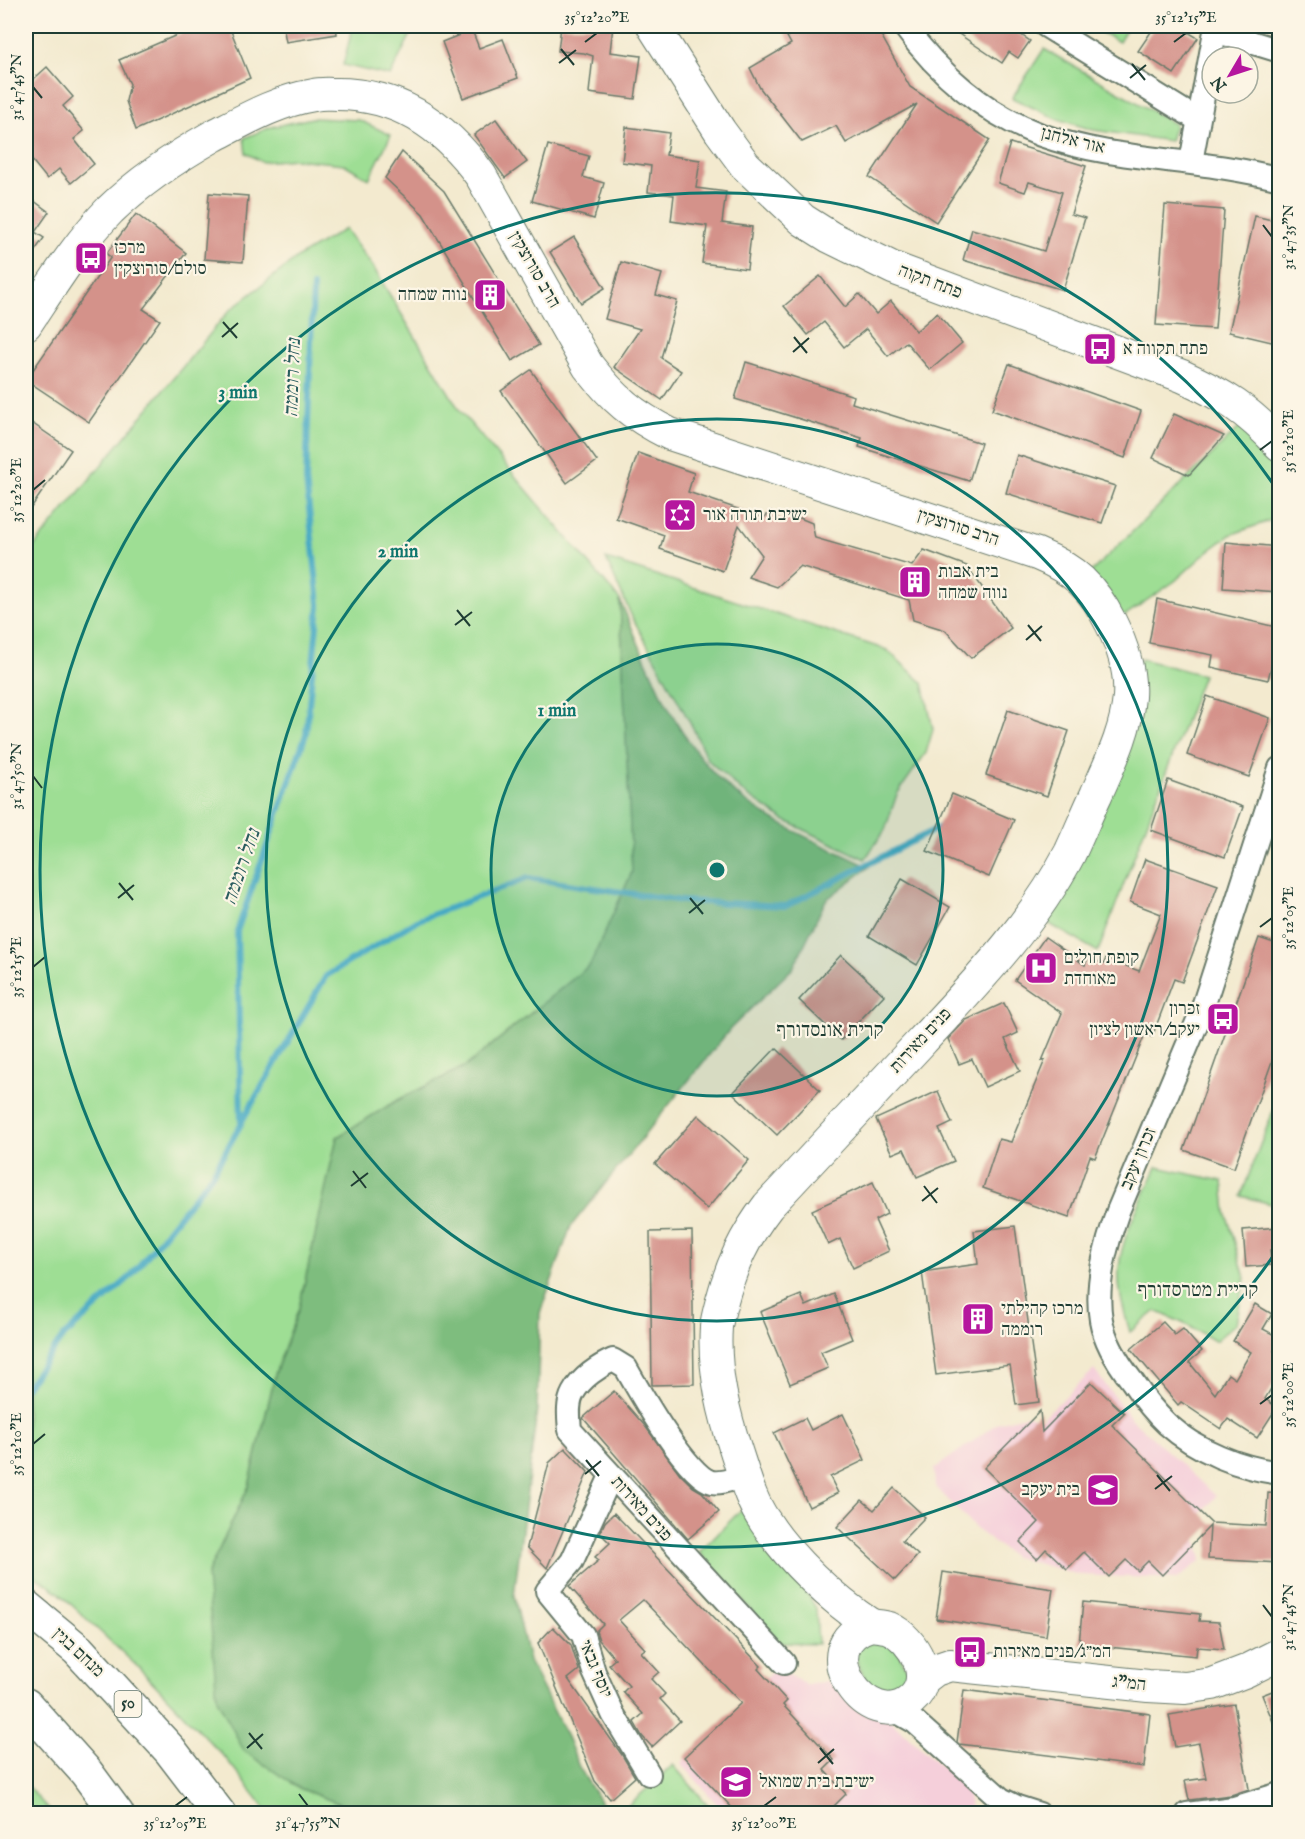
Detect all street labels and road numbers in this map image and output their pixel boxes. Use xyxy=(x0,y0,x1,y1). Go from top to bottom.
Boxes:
street label: אור אלחנן xyxy=(1039,122,1107,160)
street label: הרב סורוצקין xyxy=(503,228,565,312)
street label: פתח תקוה xyxy=(895,259,965,305)
street label: הרב סורוצקין xyxy=(914,504,1002,552)
street label: פנים מאירות xyxy=(885,1004,957,1078)
street label: זכרון יעקב xyxy=(1116,1124,1162,1194)
street label: פנים מאירות xyxy=(605,1471,677,1547)
street label: מנחם בגין xyxy=(47,1623,109,1683)
street label: יוסף גבאי xyxy=(573,1637,617,1701)
street label: המ"ג xyxy=(1111,1671,1147,1697)
road number: 50 xyxy=(114,1691,142,1717)

